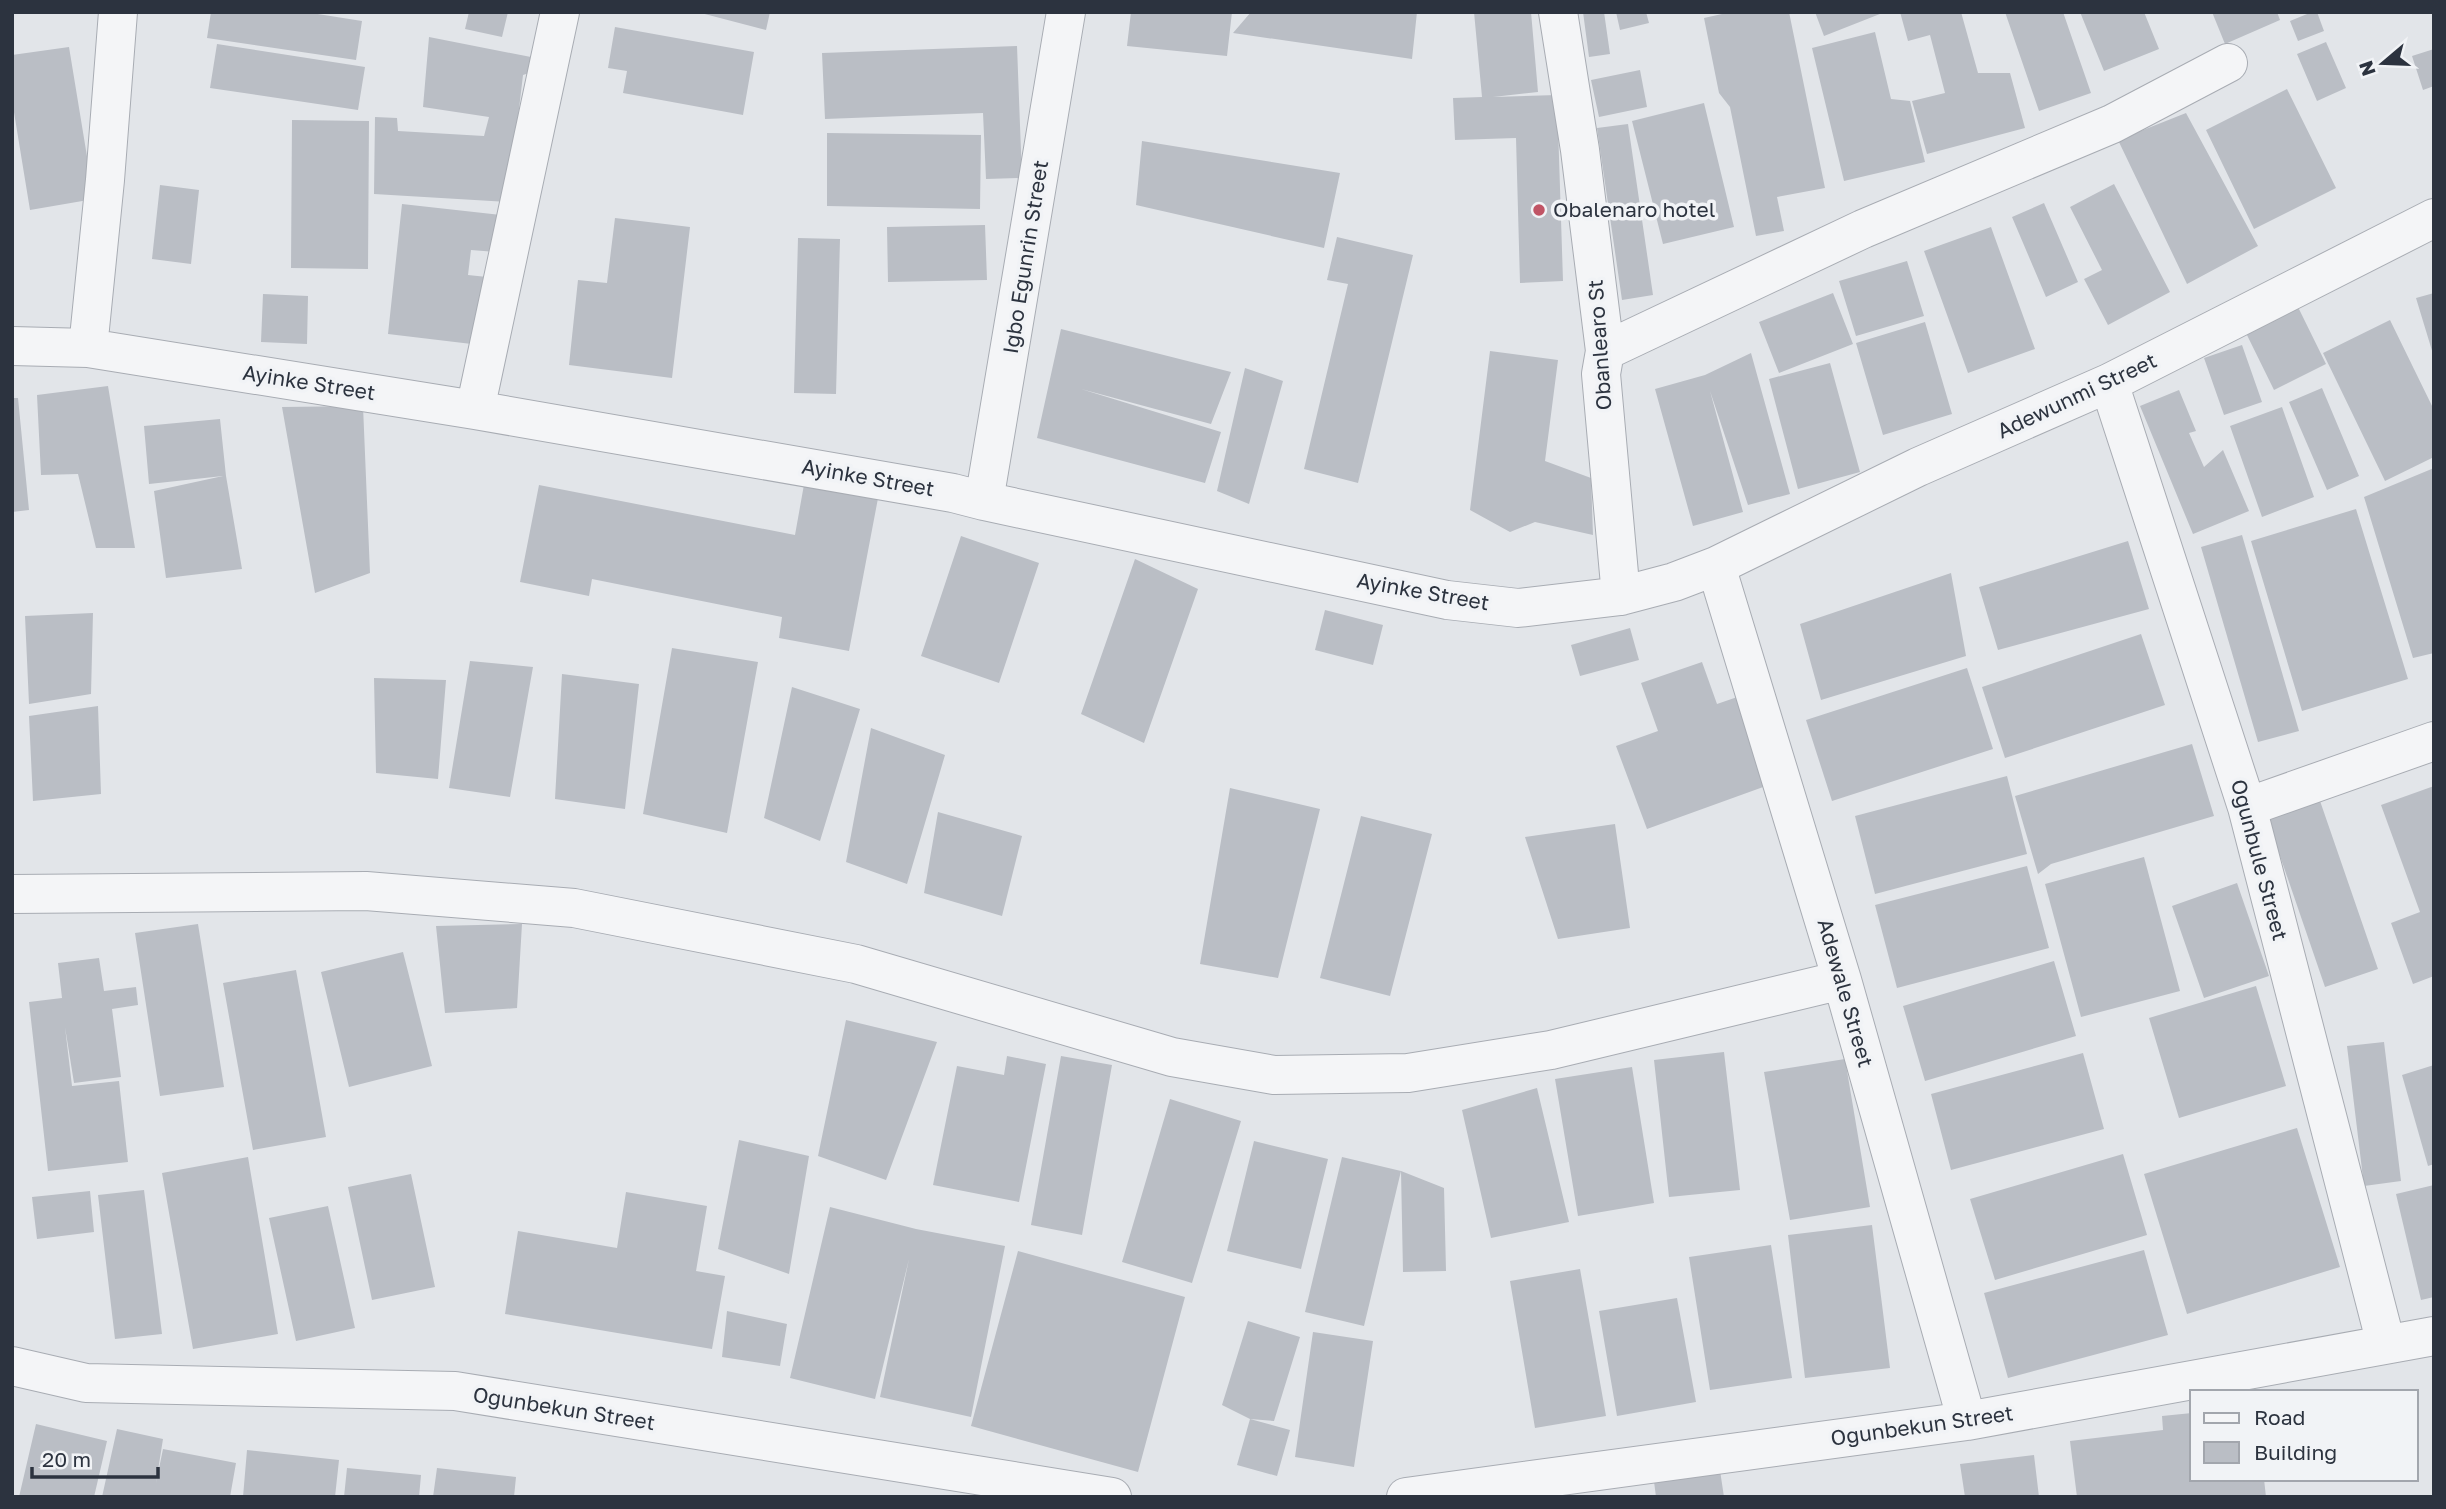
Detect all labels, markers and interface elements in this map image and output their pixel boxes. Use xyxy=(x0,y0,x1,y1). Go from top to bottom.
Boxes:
north arrow xyxy=(2348,28,2418,98)
text: N xyxy=(2353,58,2380,79)
street label: Igbo Egunrin Street xyxy=(997,158,1053,355)
place label: Obalenaro hotel xyxy=(1553,196,1715,222)
marker: Obalenaro hotel xyxy=(1531,202,1547,218)
street label: Obanlearo St xyxy=(1581,279,1617,411)
street label: Adewunmi Street xyxy=(1993,347,2160,443)
street label: Ayinke Street xyxy=(241,359,377,405)
street label: Ayinke Street xyxy=(800,453,936,501)
street label: Ayinke Street xyxy=(1355,567,1491,615)
street label: Ogunbule Street xyxy=(2226,776,2294,943)
street label: Adewale Street xyxy=(1812,915,1880,1070)
street label: Ogunbekun Street xyxy=(471,1381,657,1435)
legend xyxy=(2190,1390,2418,1481)
street label: Ogunbekun Street xyxy=(1829,1399,2015,1451)
text: Road xyxy=(2254,1404,2305,1430)
scale bar xyxy=(32,1436,158,1480)
text: Building xyxy=(2254,1439,2337,1465)
text: 20 m xyxy=(42,1446,91,1472)

